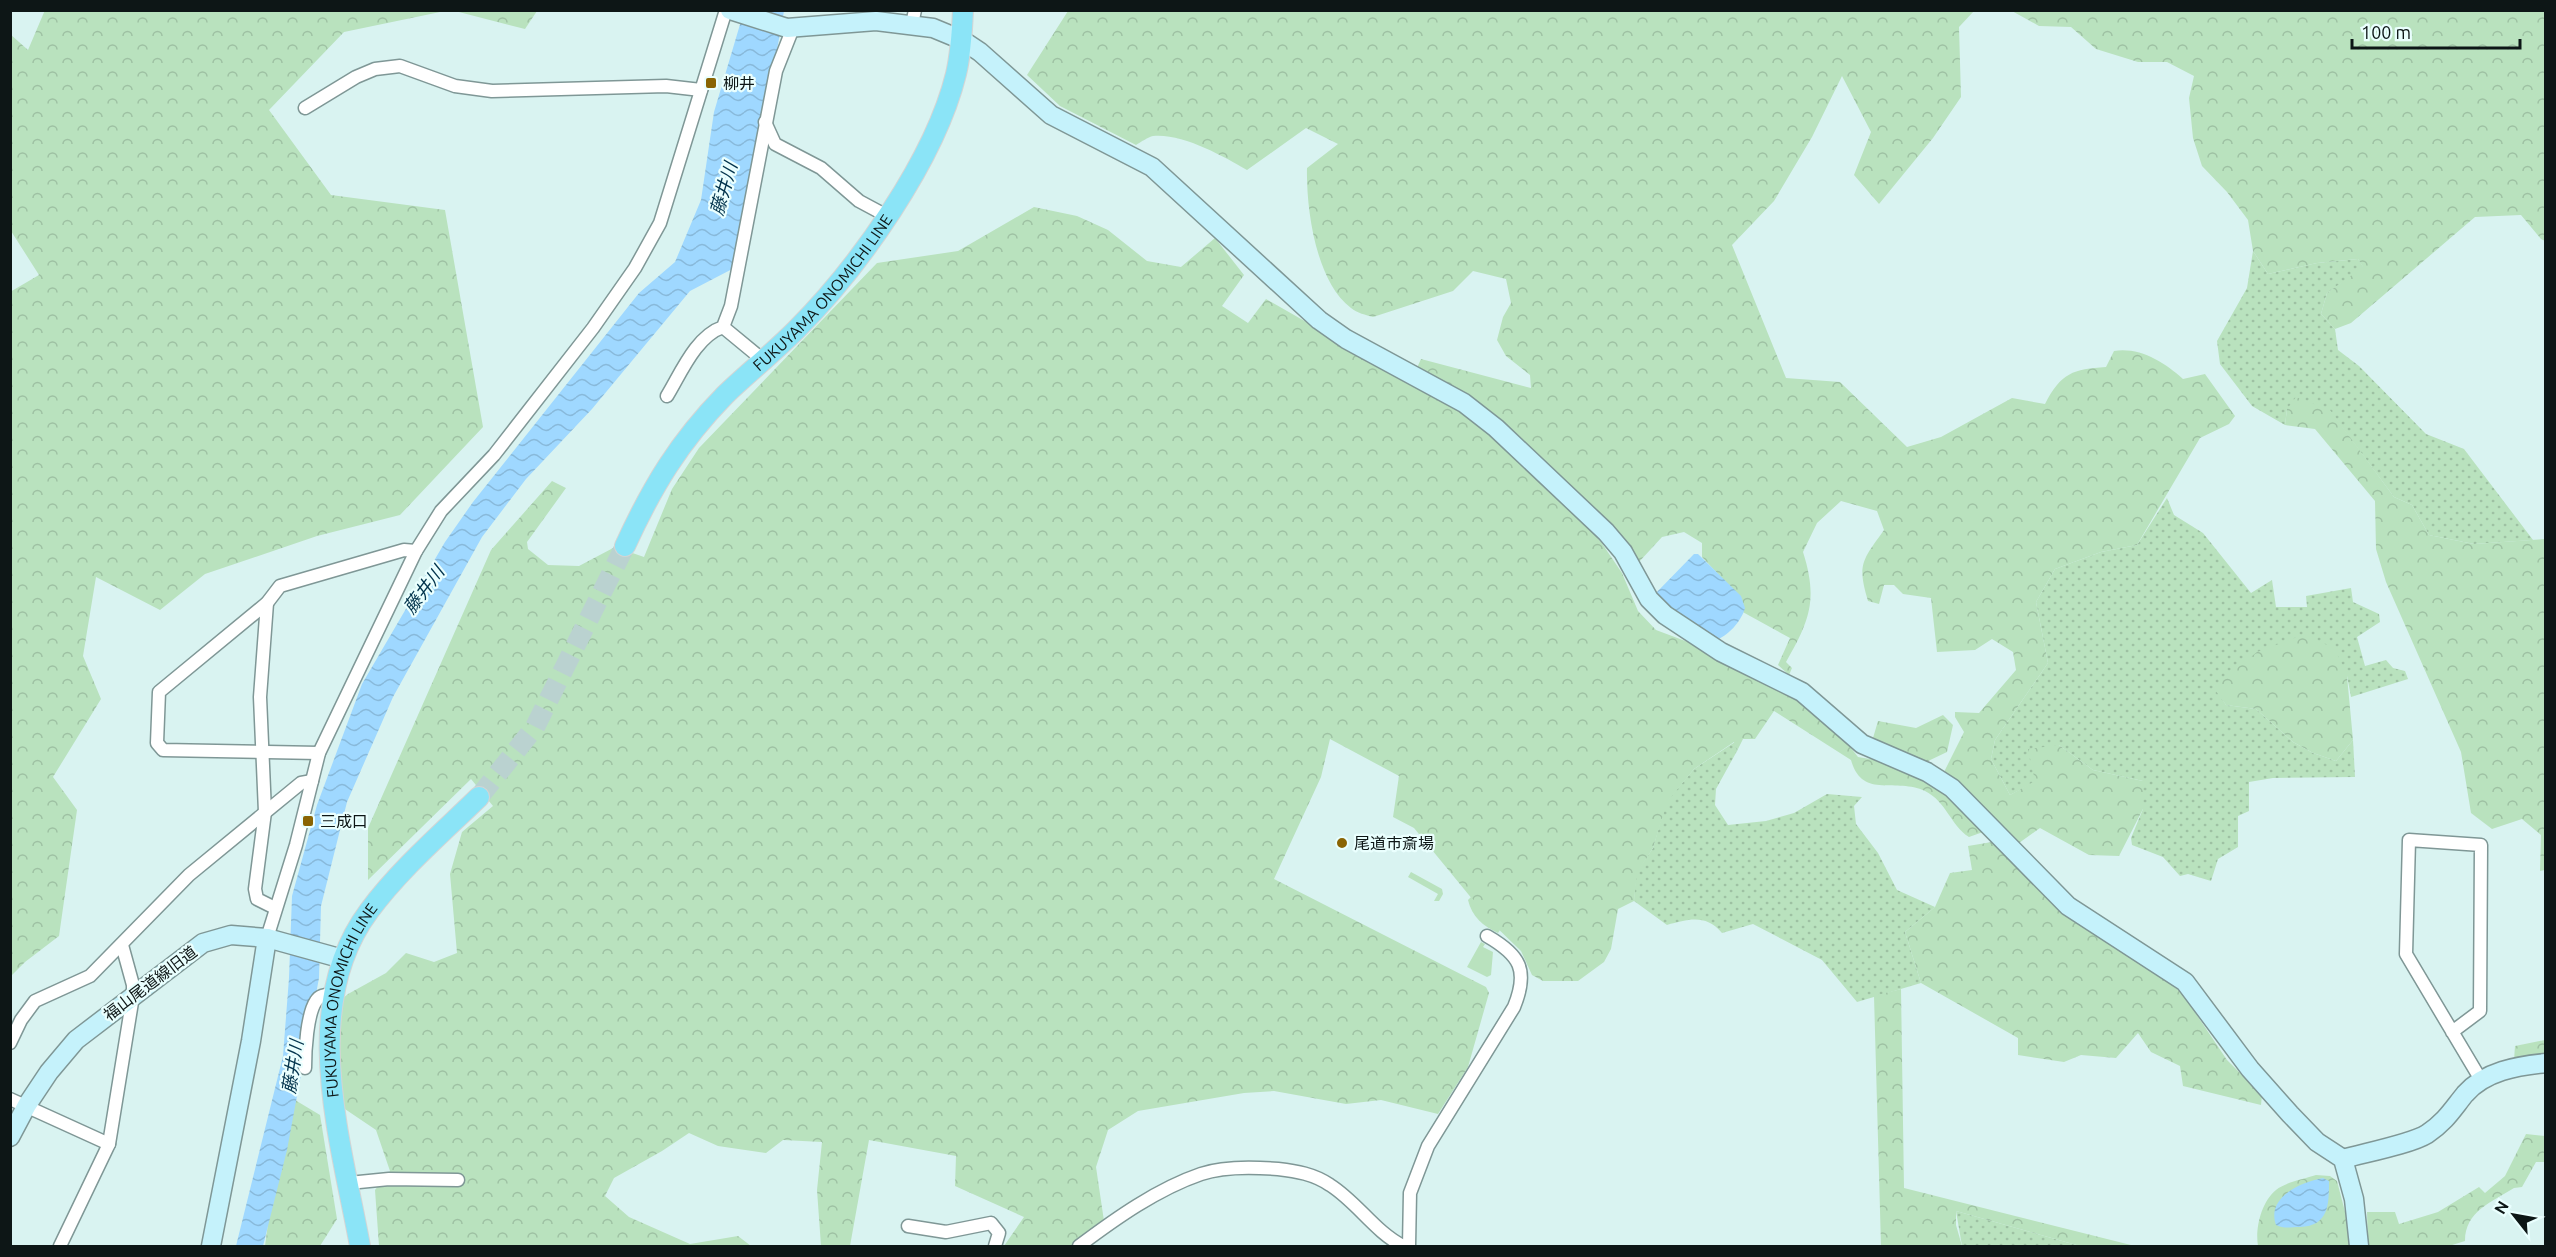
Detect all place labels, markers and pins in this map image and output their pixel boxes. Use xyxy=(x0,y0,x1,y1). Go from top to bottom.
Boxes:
place label: 柳井 xyxy=(723,74,755,92)
marker: 柳井 xyxy=(704,76,718,90)
place label: 三成口 xyxy=(320,812,368,830)
marker: 三成口 xyxy=(301,814,315,828)
place label: 尾道市斎場 xyxy=(1354,834,1434,852)
marker: 尾道市斎場 xyxy=(1335,836,1349,850)

